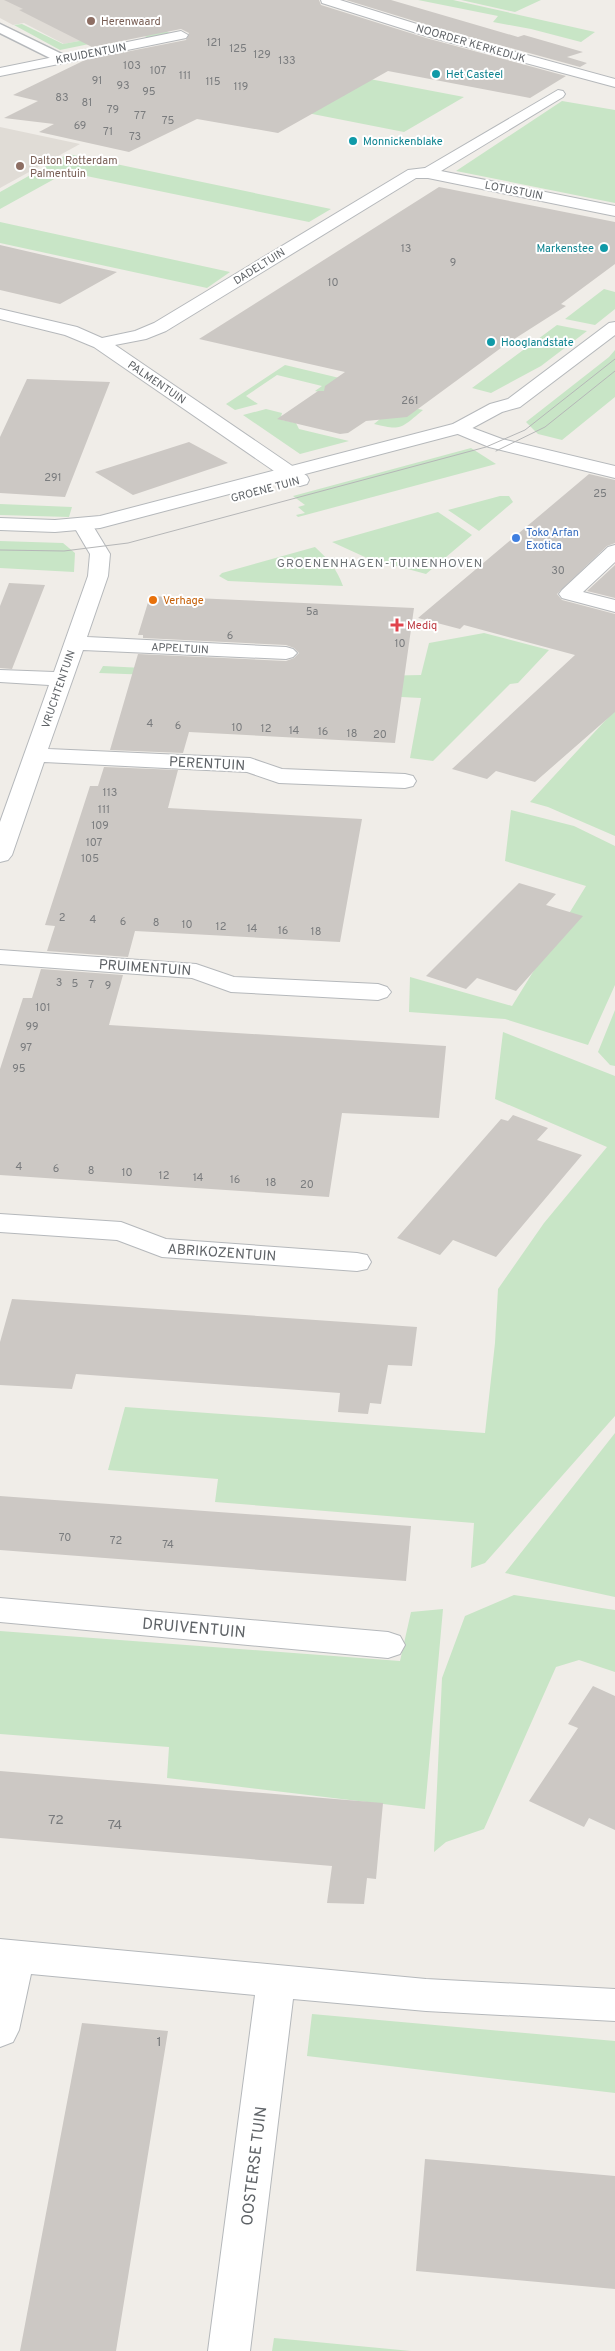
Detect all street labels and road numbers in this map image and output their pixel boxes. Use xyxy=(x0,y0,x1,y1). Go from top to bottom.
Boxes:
street label: NOORDER KERKEDIJK xyxy=(414,22,527,66)
street label: KRUIDENTUIN xyxy=(55,40,128,68)
street label: LOTUSTUIN xyxy=(484,178,544,203)
street label: DADELTUIN xyxy=(231,245,288,288)
street label: PALMENTUIN xyxy=(125,358,188,407)
street label: GROENE TUIN xyxy=(229,474,301,506)
street label: APPELTUIN xyxy=(151,640,209,658)
street label: VRUCHTENTUIN xyxy=(39,648,79,730)
street label: PERENTUIN xyxy=(168,754,245,775)
street label: PRUIMENTUIN xyxy=(98,957,192,980)
street label: ABRIKOZENTUIN xyxy=(167,1241,277,1266)
street label: DRUIVENTUIN xyxy=(141,1615,246,1643)
street label: OOSTERSE TUIN xyxy=(238,2105,272,2227)

